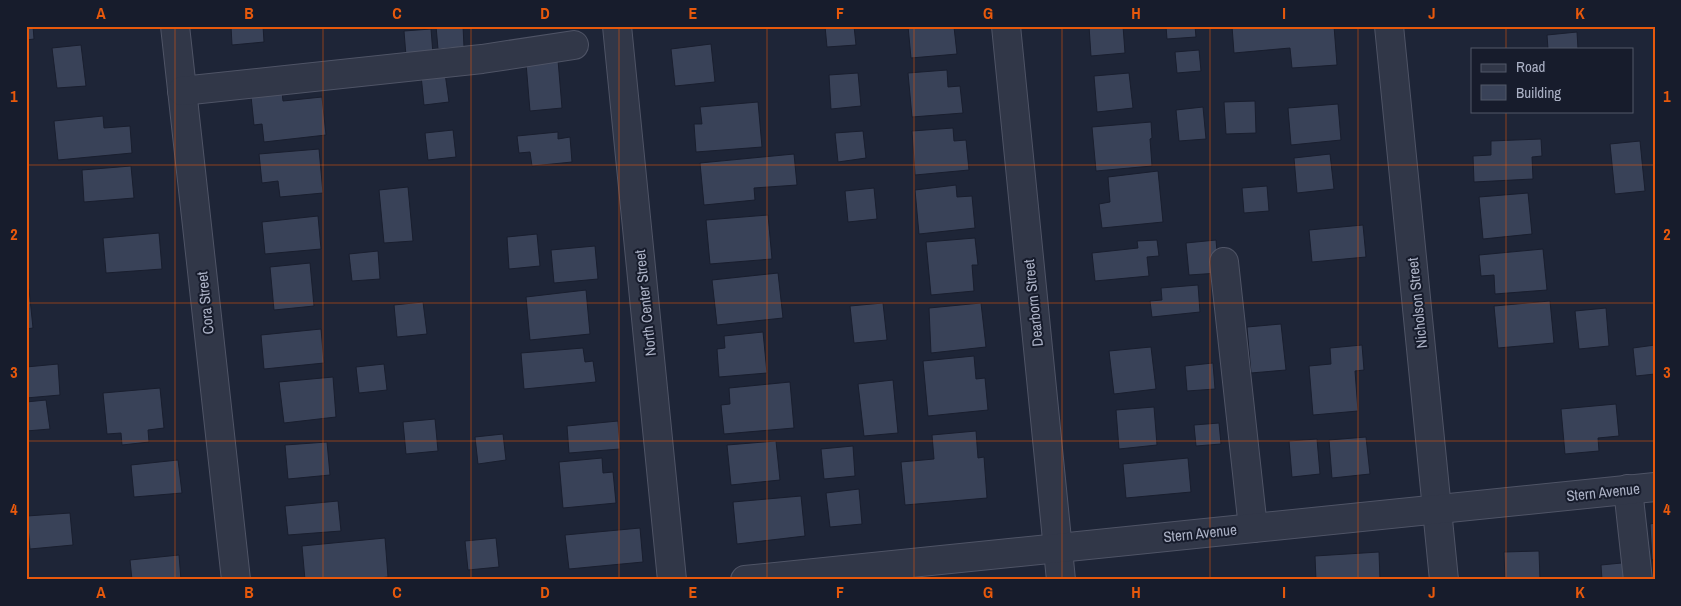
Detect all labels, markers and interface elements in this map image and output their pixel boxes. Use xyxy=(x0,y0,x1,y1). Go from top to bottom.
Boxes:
text: A xyxy=(96,2,106,24)
text: B xyxy=(244,2,254,24)
text: C xyxy=(392,2,402,24)
text: D xyxy=(540,2,550,24)
text: E xyxy=(689,2,698,24)
text: F xyxy=(836,2,844,24)
text: G xyxy=(983,2,993,24)
text: H xyxy=(1131,2,1141,24)
text: I xyxy=(1282,2,1286,24)
text: J xyxy=(1428,2,1436,24)
text: K xyxy=(1575,2,1585,24)
legend xyxy=(1471,48,1634,112)
text: Road xyxy=(1516,56,1545,77)
text: Building xyxy=(1516,82,1561,103)
text: 1 xyxy=(10,85,18,107)
text: 1 xyxy=(1663,85,1671,107)
text: 2 xyxy=(10,223,18,245)
text: 2 xyxy=(1663,223,1671,245)
street label: North Center Street xyxy=(629,248,661,357)
street label: Nicholson Street xyxy=(1402,256,1432,349)
street label: Dearborn Street xyxy=(1018,258,1048,348)
street label: Cora Street xyxy=(191,270,219,335)
text: 3 xyxy=(10,361,18,383)
text: 3 xyxy=(1663,361,1671,383)
street label: Stern Avenue xyxy=(1565,478,1641,506)
text: 4 xyxy=(10,498,18,520)
text: 4 xyxy=(1663,498,1671,520)
street label: Stern Avenue xyxy=(1162,519,1238,547)
text: A xyxy=(96,581,106,603)
text: B xyxy=(244,581,254,603)
text: C xyxy=(392,581,402,603)
text: D xyxy=(540,581,550,603)
text: E xyxy=(689,581,698,603)
text: F xyxy=(836,581,844,603)
text: G xyxy=(983,581,993,603)
text: H xyxy=(1131,581,1141,603)
text: I xyxy=(1282,581,1286,603)
text: J xyxy=(1428,581,1436,603)
text: K xyxy=(1575,581,1585,603)

